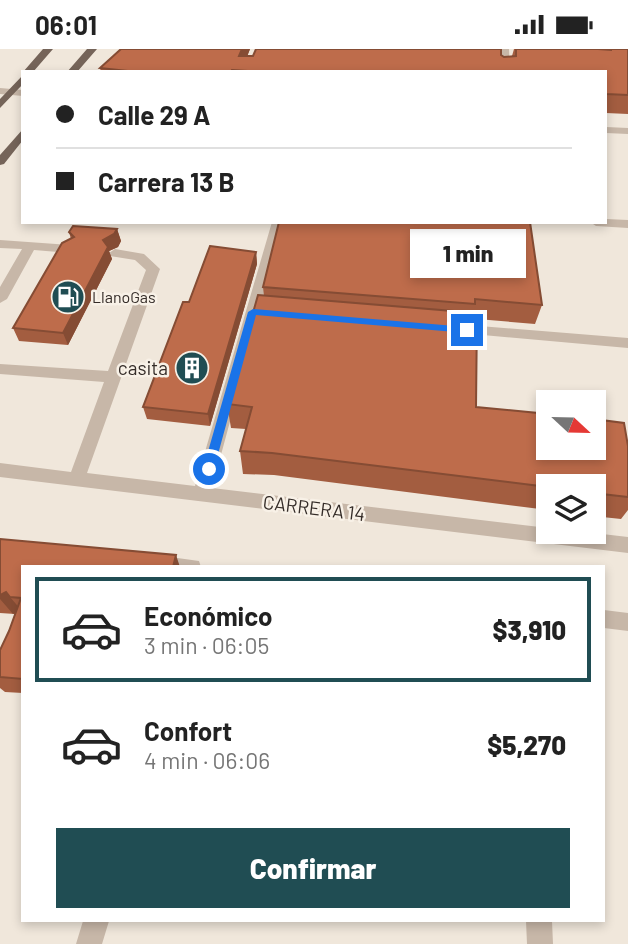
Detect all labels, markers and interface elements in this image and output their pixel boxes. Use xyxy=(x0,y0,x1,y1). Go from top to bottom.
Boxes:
text: 06:01 xyxy=(35,9,97,40)
text: Calle 29 A xyxy=(98,99,211,130)
text: Carrera 13 B xyxy=(98,166,235,197)
callout: 1 min xyxy=(409,229,525,278)
text: 1 min xyxy=(443,239,493,267)
fuel station icon: LlanoGas xyxy=(49,278,87,316)
place label: LlanoGas xyxy=(92,287,156,306)
route end xyxy=(451,314,483,346)
building icon: casita xyxy=(173,349,211,387)
place label: casita xyxy=(118,356,168,379)
north arrow xyxy=(536,390,606,460)
map controls xyxy=(536,390,606,544)
route start xyxy=(193,453,225,485)
button: layers xyxy=(536,474,606,544)
street label: CARRERA 14 xyxy=(262,490,366,525)
icon: car xyxy=(60,598,123,661)
text: Económico xyxy=(144,600,273,631)
text: $3,910 xyxy=(492,614,566,645)
text: 3 min · 06:05 xyxy=(144,631,269,659)
icon: car xyxy=(60,713,123,776)
text: Confort xyxy=(144,715,232,746)
text: $5,270 xyxy=(487,729,566,760)
text: 4 min · 06:06 xyxy=(144,746,270,774)
button: Confirmar xyxy=(56,828,570,908)

